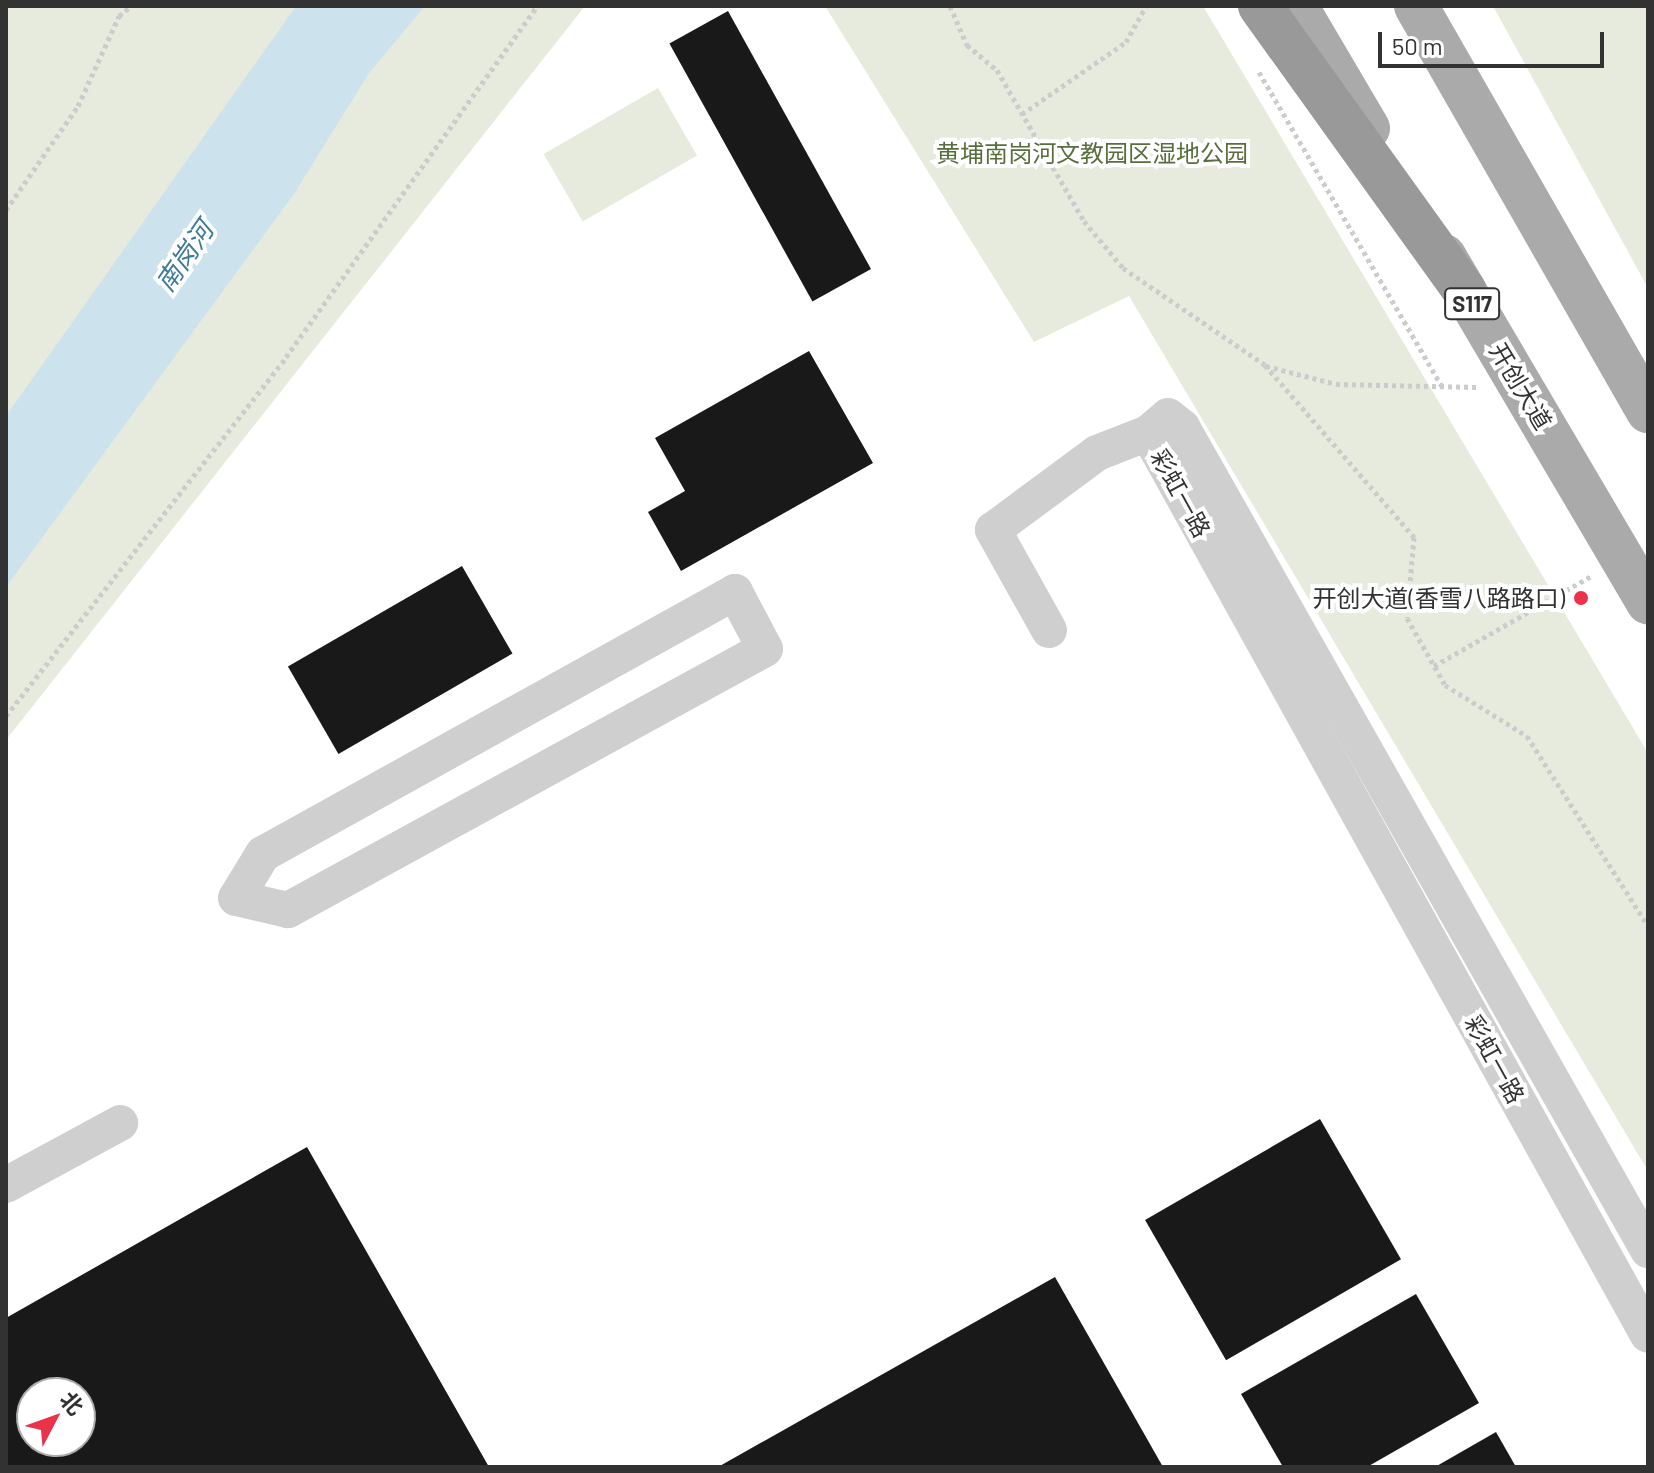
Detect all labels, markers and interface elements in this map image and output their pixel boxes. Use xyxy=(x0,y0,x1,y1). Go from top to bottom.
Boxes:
scale bar xyxy=(1382,16,1608,66)
text: 50 m xyxy=(1392,31,1443,60)
park label: 黄埔南岗河文教园区湿地公园 xyxy=(936,139,1248,167)
water label: 南岗河 xyxy=(149,215,219,297)
road number: S117 xyxy=(1444,286,1500,322)
street label: 开创大道 xyxy=(1484,337,1558,435)
street label: 彩虹一路 xyxy=(1145,444,1217,542)
place label: 开创大道(香雪八路路口) xyxy=(1312,584,1565,612)
marker: 开创大道(香雪八路路口) xyxy=(1572,589,1590,607)
street label: 彩虹一路 xyxy=(1459,1010,1531,1108)
north arrow xyxy=(16,1377,96,1457)
text: 北 xyxy=(56,1386,90,1419)

